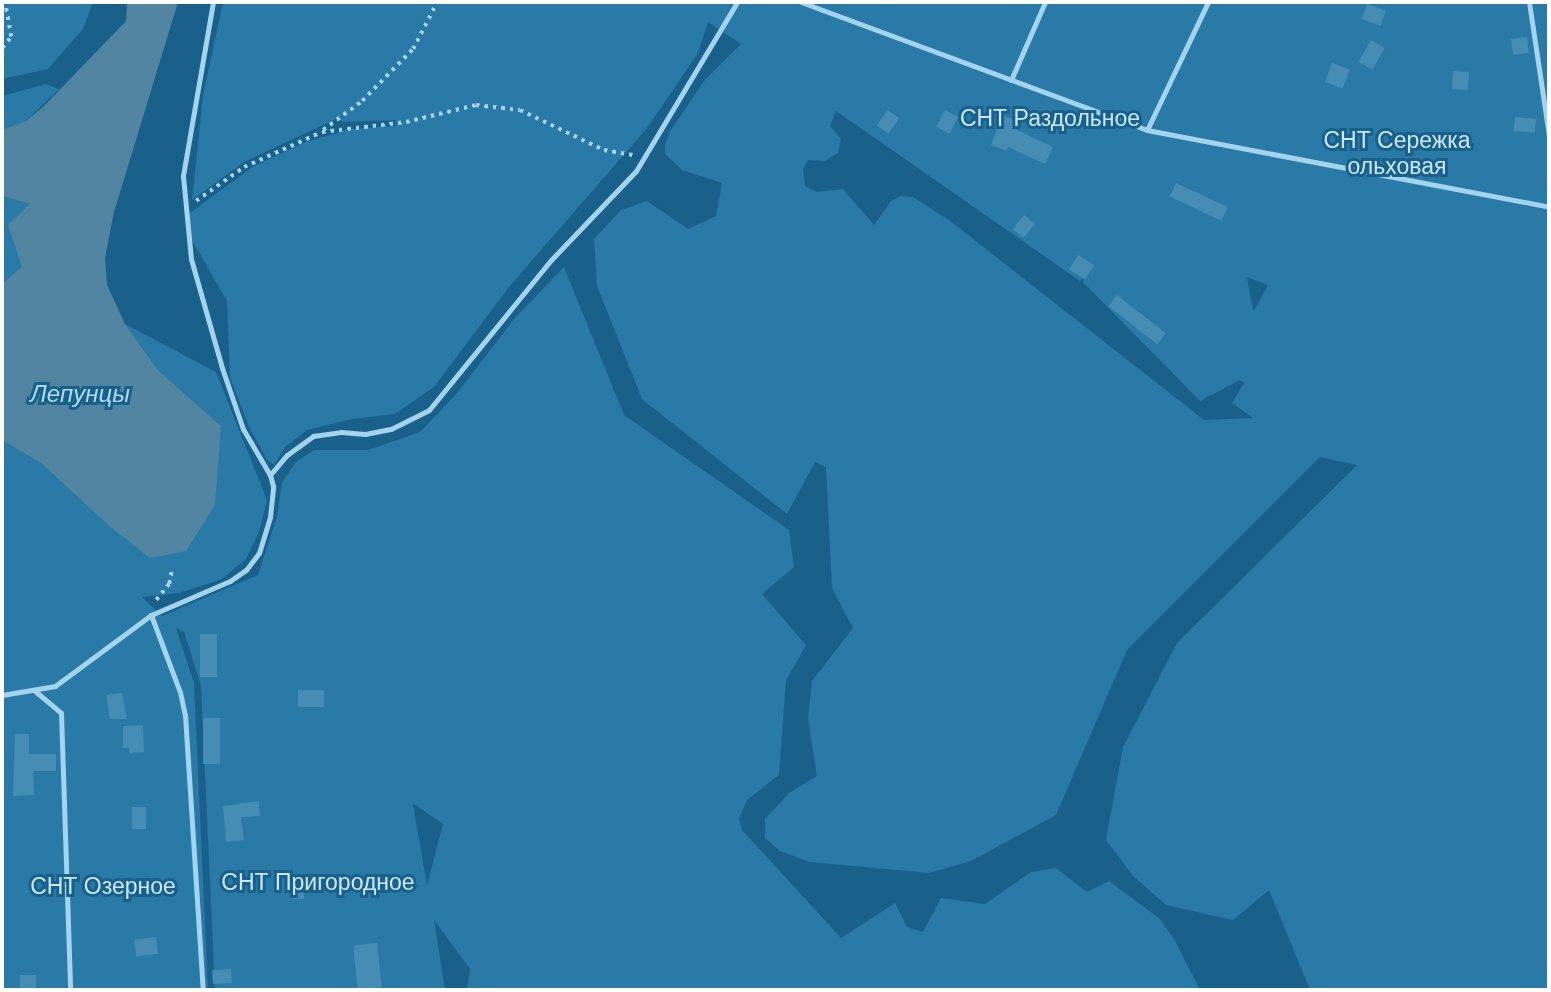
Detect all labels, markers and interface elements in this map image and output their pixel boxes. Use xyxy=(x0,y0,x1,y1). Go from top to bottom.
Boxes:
park label: СНТ Раздольное xyxy=(960,104,1140,132)
park label: СНТ Сережка ольховая xyxy=(1323,126,1471,180)
water label: Лепунцы xyxy=(30,380,130,408)
park label: СНТ Пригородное xyxy=(221,868,415,896)
park label: СНТ Озерное xyxy=(30,872,176,900)

